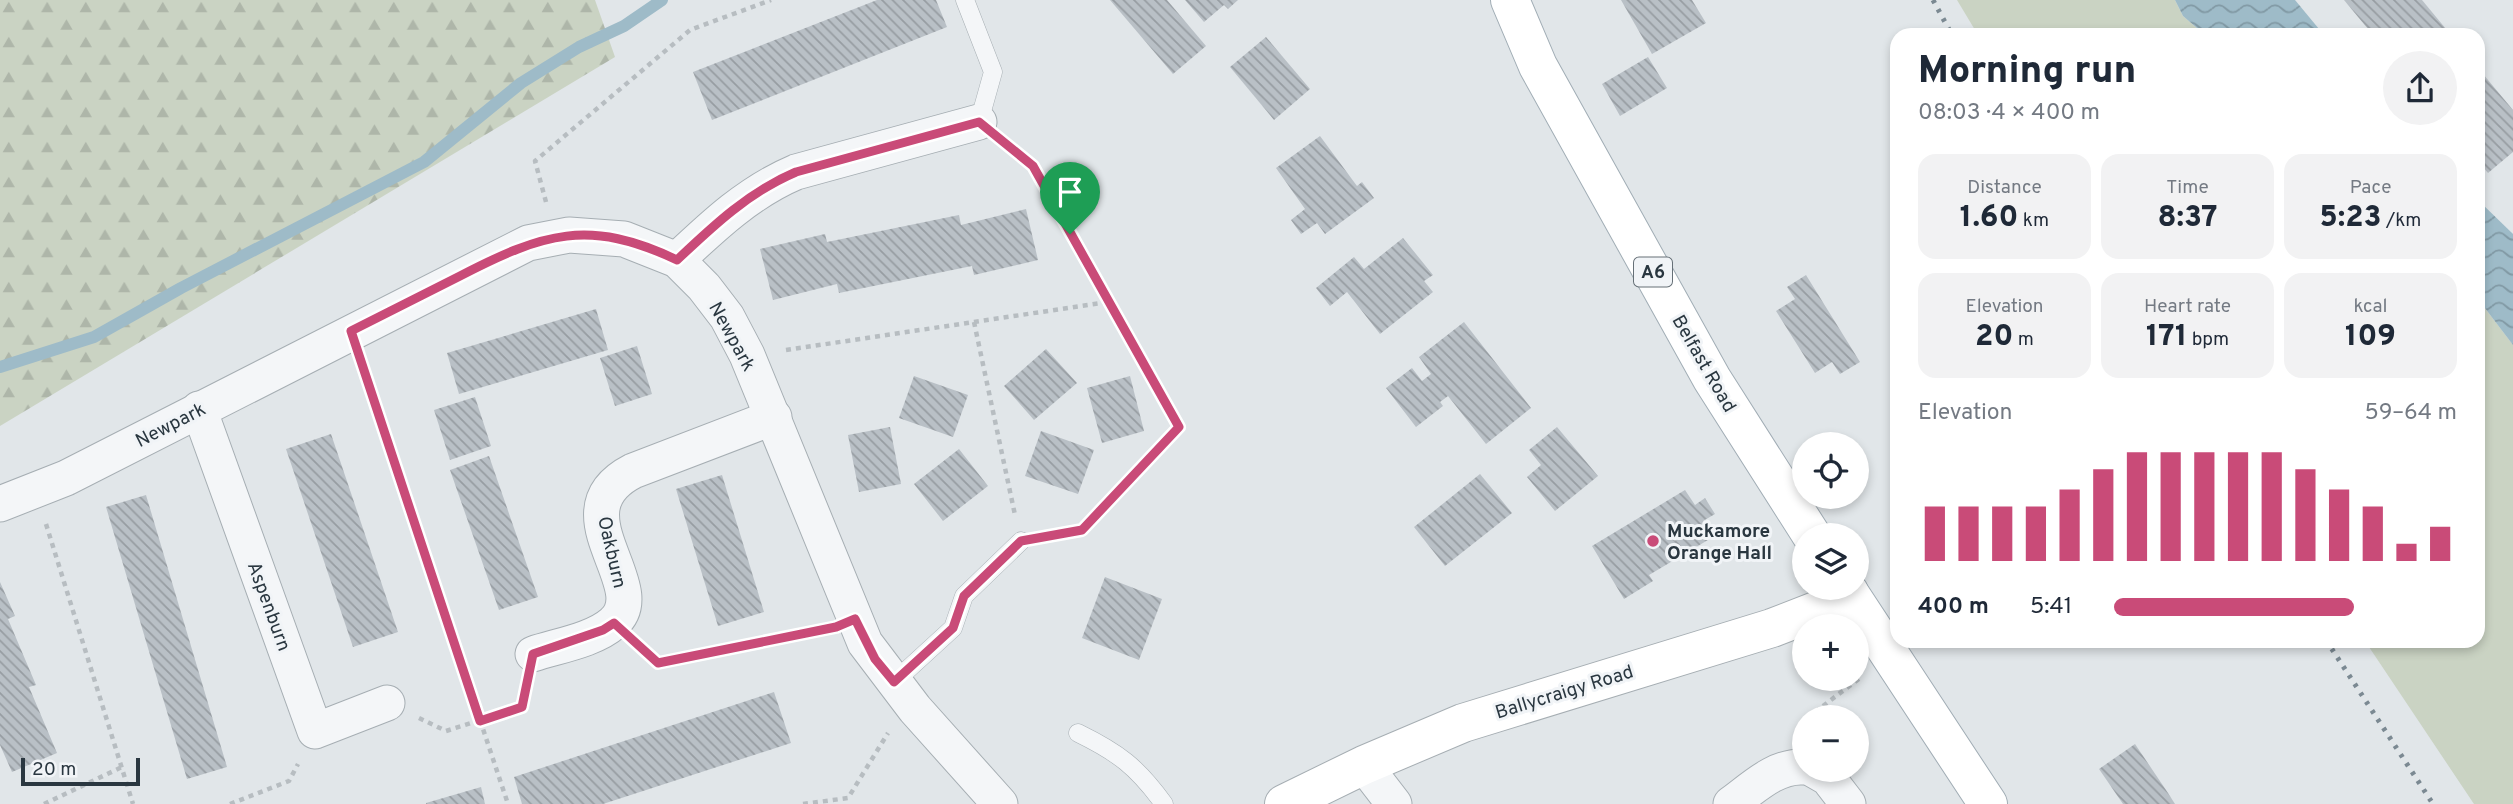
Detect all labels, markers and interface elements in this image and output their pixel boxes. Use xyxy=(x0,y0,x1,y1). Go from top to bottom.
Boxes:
text: Morning run xyxy=(1918,48,2136,97)
button: share xyxy=(2383,51,2457,125)
text: 08:03 · 4 × 400 m xyxy=(1918,99,2100,128)
pin xyxy=(1040,162,1100,234)
icon: arrive xyxy=(1051,173,1089,211)
text: Distance xyxy=(1967,176,2042,200)
text: Time xyxy=(2166,176,2209,200)
text: Pace xyxy=(2350,176,2391,200)
text: 1.60 xyxy=(1960,200,2018,237)
text: 8:37 xyxy=(2157,200,2218,237)
text: 5:23 xyxy=(2320,200,2382,237)
text: km xyxy=(2018,209,2049,233)
text: /km xyxy=(2382,209,2421,233)
road number: A6 xyxy=(1634,258,1672,286)
text: Elevation xyxy=(1965,295,2044,319)
text: Heart rate xyxy=(2144,295,2231,319)
text: kcal xyxy=(2354,295,2387,319)
street label: Newpark xyxy=(702,298,760,376)
street label: Belfast Road xyxy=(1666,311,1741,417)
text: 20 xyxy=(1975,319,2013,356)
text: 171 xyxy=(2146,319,2187,356)
text: 109 xyxy=(2345,319,2396,356)
text: m xyxy=(2013,328,2034,352)
text: bpm xyxy=(2187,328,2229,352)
street label: Newpark xyxy=(132,398,210,454)
text: Elevation xyxy=(1918,399,2013,428)
text: 59–64 m xyxy=(2365,399,2457,428)
map controls xyxy=(1792,432,1869,782)
button: locate xyxy=(1792,432,1869,509)
street label: Oakburn xyxy=(591,514,631,591)
place label: Muckamore Orange Hall xyxy=(1667,520,1772,566)
button: layers xyxy=(1792,523,1869,600)
marker: Muckamore Orange Hall xyxy=(1645,533,1661,549)
street label: Aspenburn xyxy=(241,559,295,655)
text: 400 m xyxy=(1918,593,1989,622)
text: 5:41 xyxy=(2030,593,2072,622)
button: + xyxy=(1792,614,1869,691)
street label: Ballycraigy Road xyxy=(1493,660,1637,725)
button: − xyxy=(1792,705,1869,782)
scale bar xyxy=(21,755,140,787)
text: 20 m xyxy=(32,758,76,782)

